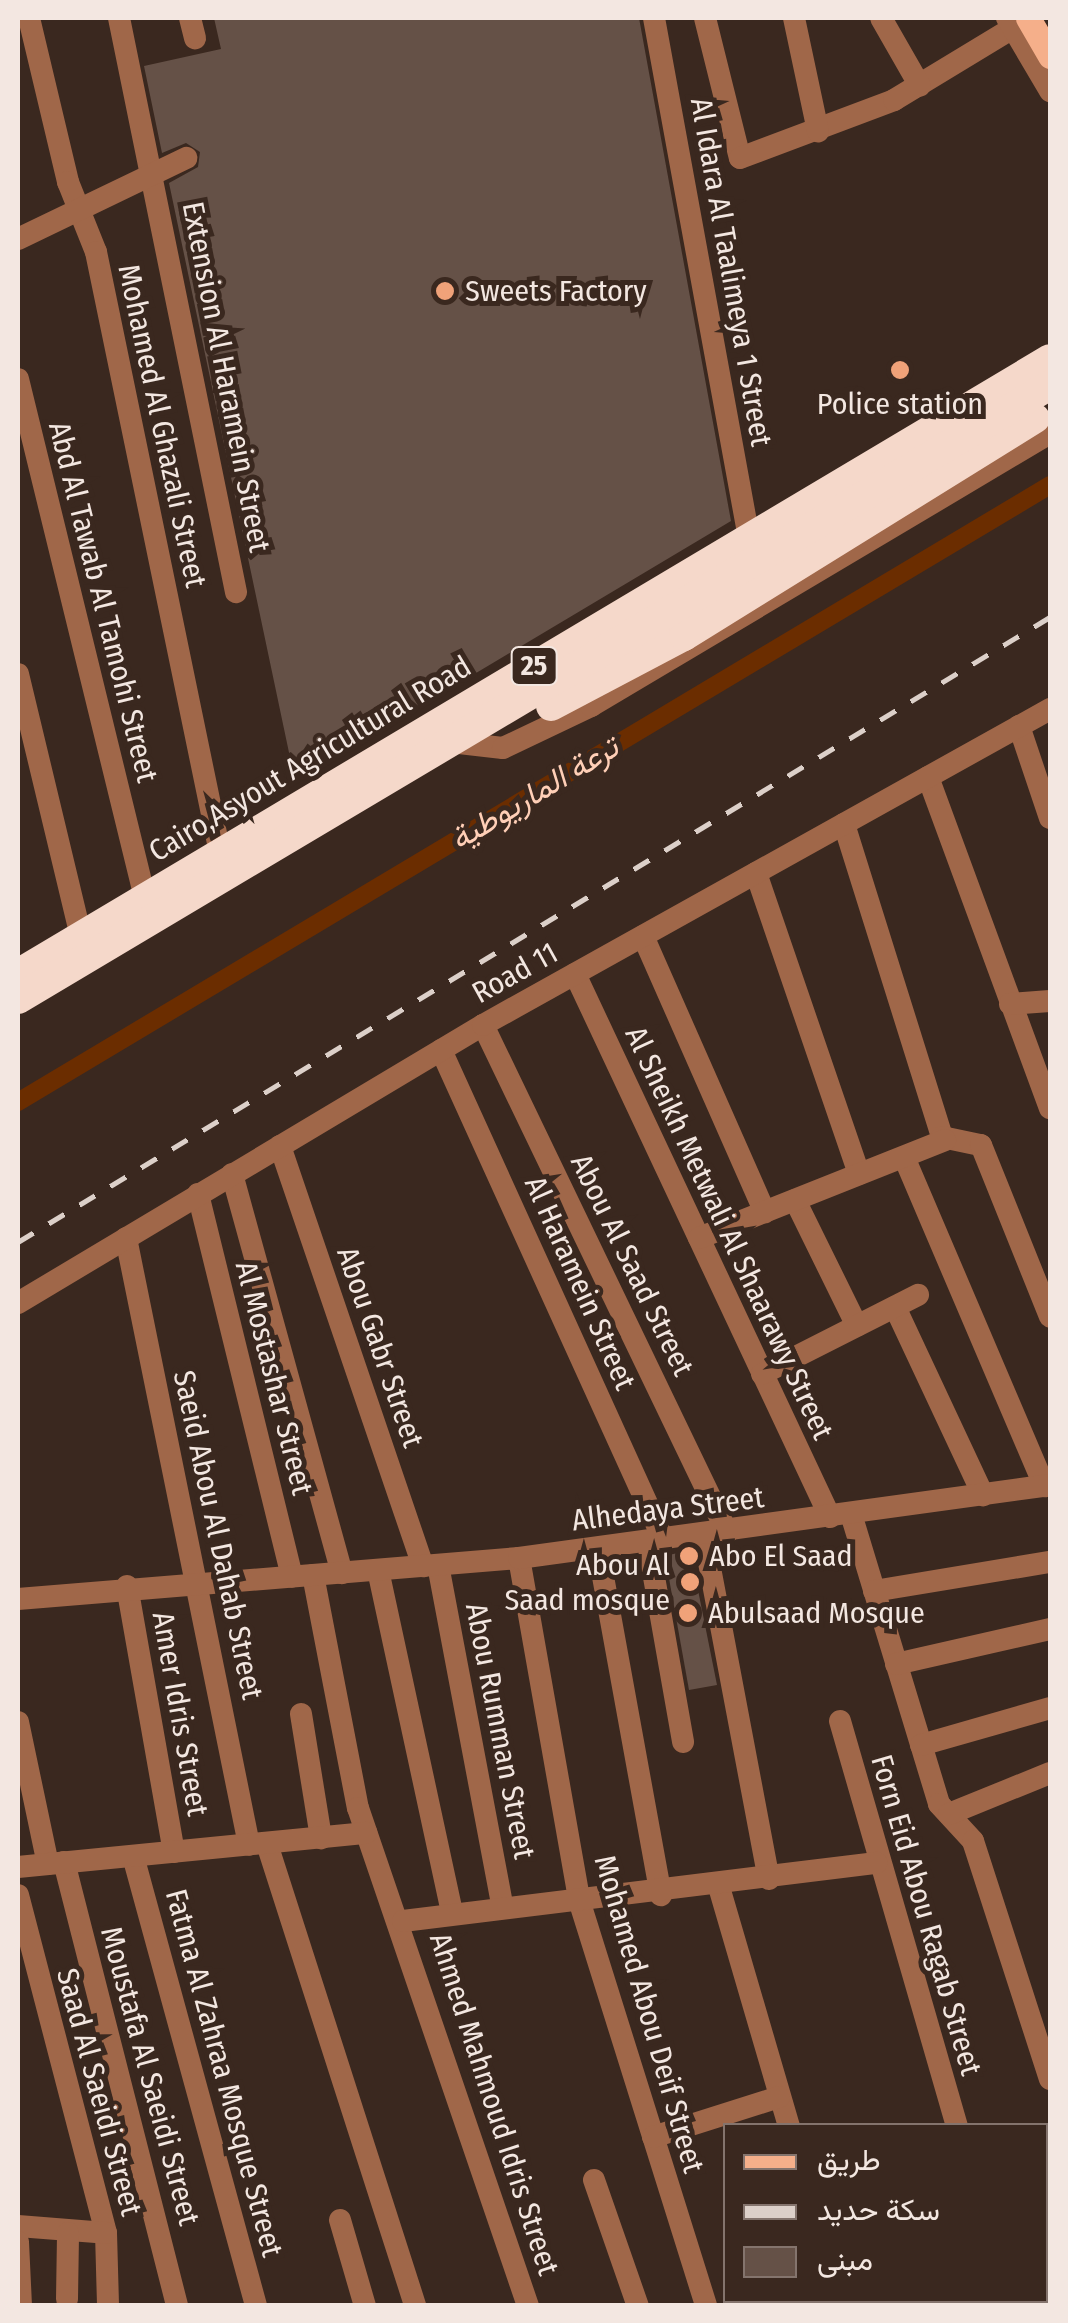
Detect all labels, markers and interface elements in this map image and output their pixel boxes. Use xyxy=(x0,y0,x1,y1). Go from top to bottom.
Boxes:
street label: Al Idara Al Taalimeya 1 Street xyxy=(683,95,779,449)
street label: Extension Al Haramein Street xyxy=(174,199,278,555)
street label: Mohamed Al Ghazali Street xyxy=(110,261,214,591)
place label: Sweets Factory xyxy=(465,273,647,309)
marker: Sweets Factory xyxy=(434,280,456,302)
marker: Police station xyxy=(889,359,911,381)
place label: Police station xyxy=(817,386,983,422)
street label: Abd Al Tawab Al Tamohi Street xyxy=(41,418,165,786)
road number: 25 xyxy=(509,643,559,689)
street label: Cairo,Asyout Agricultural Road xyxy=(143,649,477,869)
water label: ترعة الماريوطية xyxy=(443,728,625,858)
street label: Road 11 xyxy=(466,935,564,1011)
street label: Al Sheikh Metwali Al Shaarawy Street xyxy=(617,1021,841,1445)
street label: Abou Al Saad Street xyxy=(563,1148,701,1382)
street label: Al Haramein Street xyxy=(517,1171,643,1395)
street label: Abou Gabr Street xyxy=(329,1242,431,1452)
street label: Al Mostashar Street xyxy=(228,1258,320,1498)
street label: Saeid Abou Al Dahab Street xyxy=(166,1367,270,1703)
street label: Alhedaya Street xyxy=(570,1479,766,1539)
place label: Abo El Saad xyxy=(709,1538,853,1574)
marker: Abo El Saad xyxy=(678,1545,700,1567)
place label: Abou Al Saad mosque xyxy=(504,1547,670,1618)
marker: Abou Al Saad mosque xyxy=(679,1571,701,1593)
place label: Abulsaad Mosque xyxy=(708,1595,925,1631)
street label: Abou Rumman Street xyxy=(458,1600,542,1862)
marker: Abulsaad Mosque xyxy=(677,1602,699,1624)
street label: Amer Idris Street xyxy=(144,1609,216,1819)
street label: Forn Eid Abou Ragab Street xyxy=(863,1751,989,2079)
street label: Mohamed Abou Deif Street xyxy=(586,1851,712,2177)
street label: Fatma Al Zahraa Mosque Street xyxy=(158,1885,290,2261)
street label: Moustafa Al Saeidi Street xyxy=(93,1923,207,2229)
street label: Ahmed Mahmoud Idris Street xyxy=(422,1928,566,2280)
street label: Saad Al Saeidi Street xyxy=(49,1964,149,2220)
legend xyxy=(723,2123,1048,2303)
text: طريق xyxy=(817,2142,881,2178)
text: سكة حديد xyxy=(817,2192,940,2228)
text: مبنى xyxy=(817,2242,873,2278)

